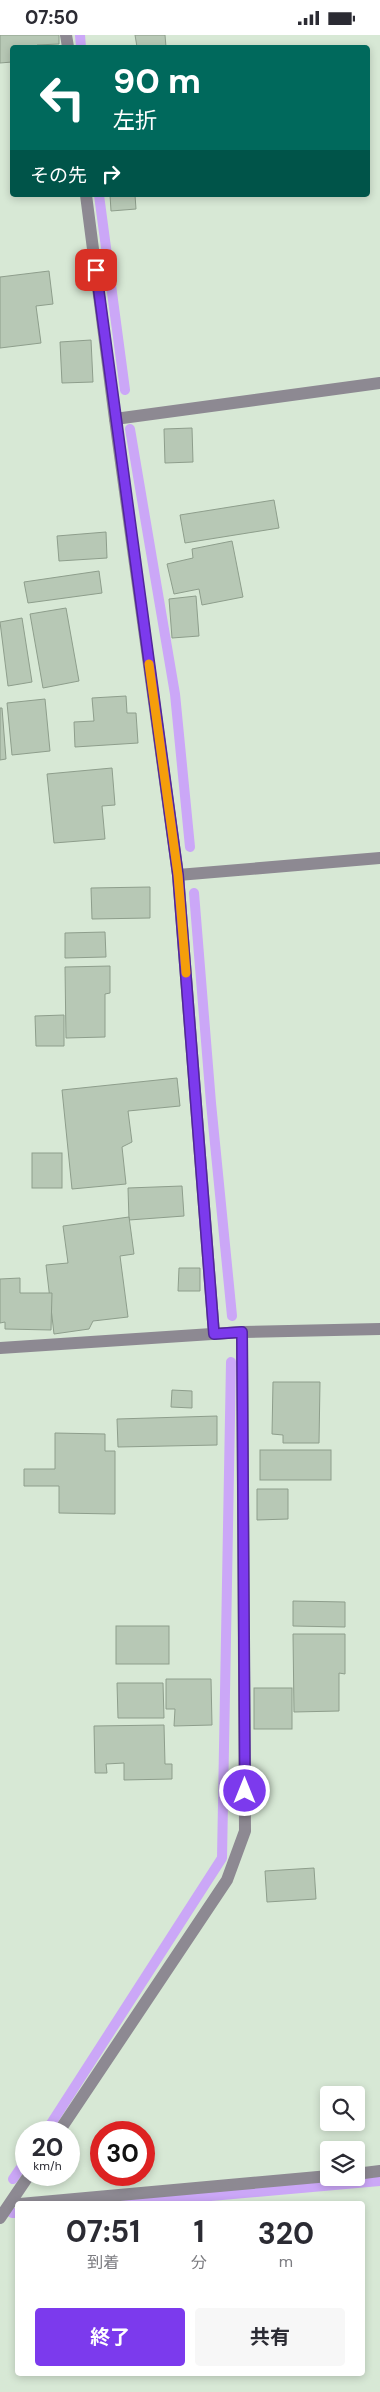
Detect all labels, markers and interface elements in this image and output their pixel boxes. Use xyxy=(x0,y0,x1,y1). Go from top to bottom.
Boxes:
text: 07:50 xyxy=(25,5,79,30)
text: 90 m xyxy=(113,58,201,104)
icon: left xyxy=(30,65,95,130)
text: 左折 xyxy=(113,106,157,135)
icon: right xyxy=(97,160,125,188)
text: その先 xyxy=(30,163,87,188)
pin xyxy=(75,249,117,291)
icon: arrive xyxy=(82,256,110,284)
position arrow xyxy=(218,1764,270,1816)
map controls xyxy=(320,2086,365,2186)
button: search xyxy=(320,2086,365,2131)
speed limit sign: 30 xyxy=(90,2121,155,2186)
text: 20 xyxy=(32,2131,63,2164)
button: layers xyxy=(320,2141,365,2186)
text: km/h xyxy=(33,2158,62,2174)
text: 07:51 xyxy=(66,2212,140,2251)
text: 1 xyxy=(193,2212,204,2251)
text: 320 xyxy=(258,2214,314,2253)
text: m xyxy=(279,2251,293,2272)
text: 到着 xyxy=(87,2252,119,2273)
text: 分 xyxy=(191,2252,207,2273)
button: 終了 xyxy=(35,2308,185,2366)
button: 共有 xyxy=(195,2308,345,2366)

